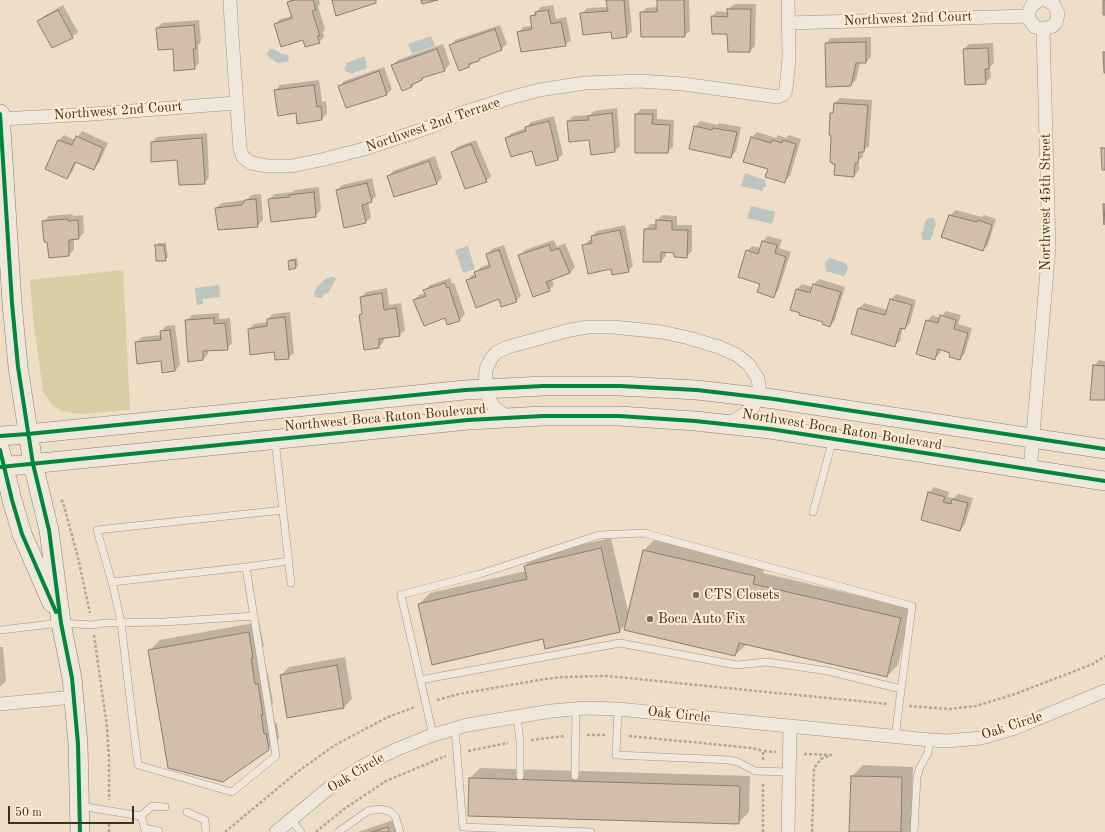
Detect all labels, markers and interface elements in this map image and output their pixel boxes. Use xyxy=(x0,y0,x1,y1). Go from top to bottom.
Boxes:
street label: Northwest 2nd Court xyxy=(843,8,973,30)
street label: Northwest 2nd Terrace xyxy=(364,94,502,156)
street label: Northwest 2nd Court xyxy=(53,98,183,124)
street label: Northwest 45th Street xyxy=(1038,133,1054,271)
street label: Northwest Boca Raton Boulevard xyxy=(283,401,487,435)
street label: Northwest Boca Raton Boulevard xyxy=(741,406,943,454)
place label: CTS Closets xyxy=(704,587,780,603)
marker: CTS Closets xyxy=(691,590,701,600)
place label: Boca Auto Fix xyxy=(658,611,746,627)
marker: Boca Auto Fix xyxy=(645,614,655,624)
street label: Oak Circle xyxy=(647,703,711,727)
street label: Oak Circle xyxy=(979,708,1045,744)
street label: Oak Circle xyxy=(325,750,387,796)
scale bar xyxy=(10,798,136,824)
text: 50 m xyxy=(15,807,42,819)

